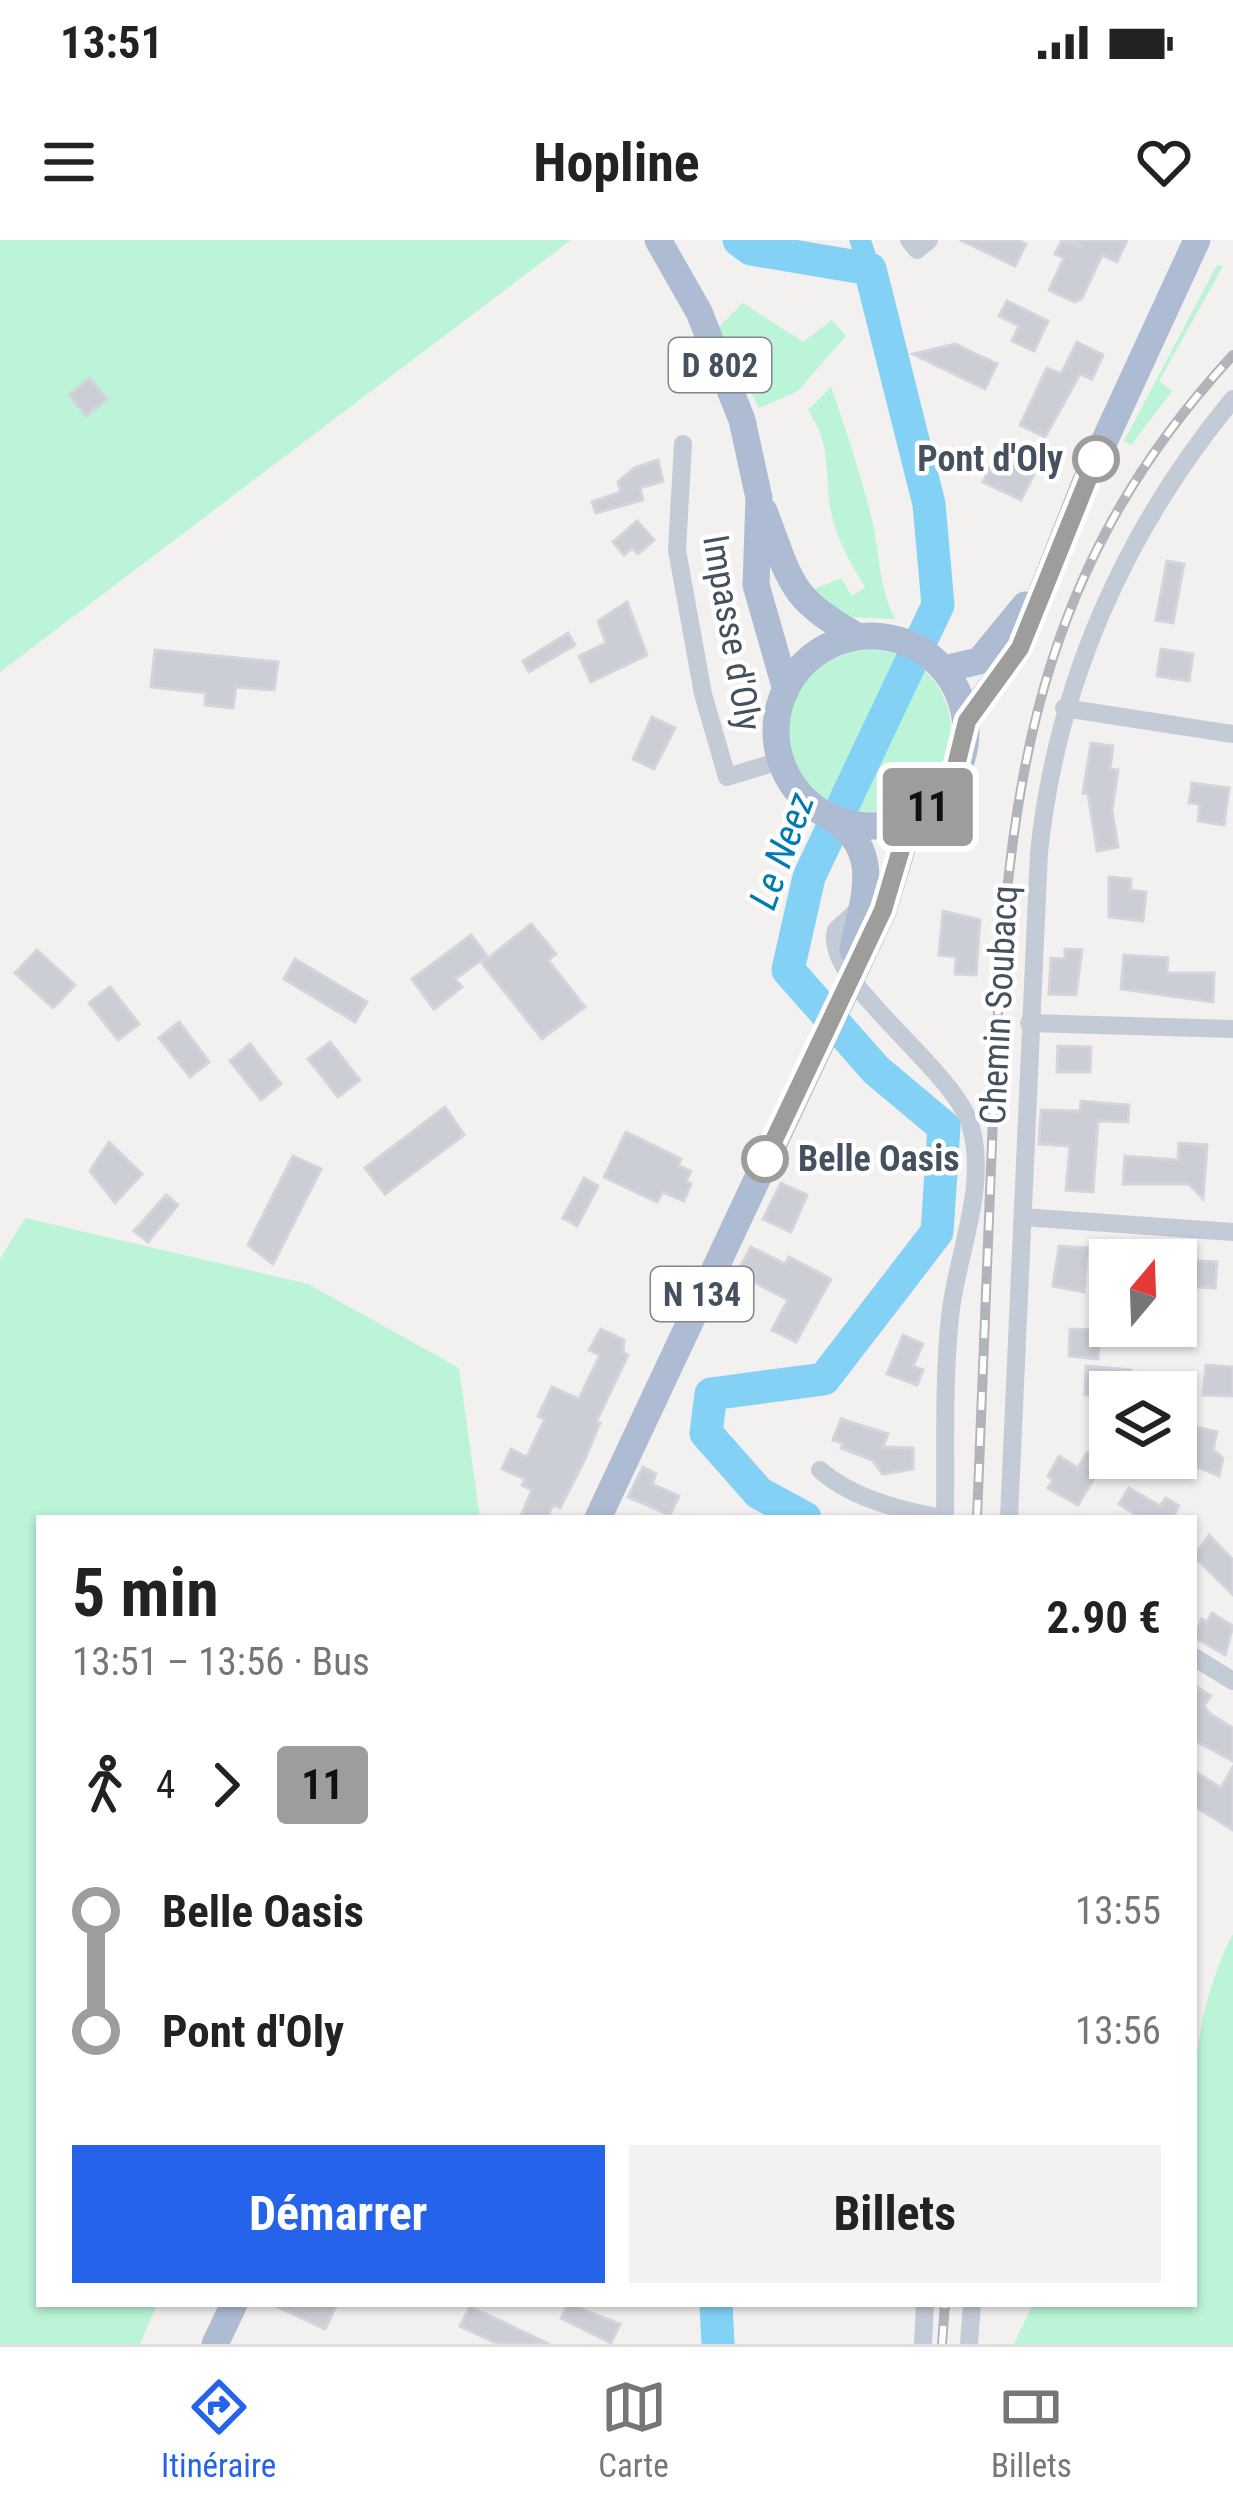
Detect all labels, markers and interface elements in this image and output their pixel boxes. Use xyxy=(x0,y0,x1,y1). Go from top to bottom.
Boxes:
text: 13:51 xyxy=(60,16,163,69)
icon: menu xyxy=(36,129,102,195)
icon: heart xyxy=(1131,129,1197,195)
text: Hopline xyxy=(533,131,700,194)
road number: D 802 xyxy=(669,338,771,392)
marker: Pont d'Oly xyxy=(1074,437,1118,481)
place label: Pont d'Oly xyxy=(917,438,1063,480)
street label: Impasse d'Oly xyxy=(694,532,770,734)
line badge: 11 xyxy=(874,768,982,846)
text: 11 xyxy=(907,782,949,831)
water label: Le Neez xyxy=(740,786,824,915)
street label: Chemin Soubacq xyxy=(972,884,1026,1126)
marker: Belle Oasis xyxy=(743,1137,787,1181)
place label: Belle Oasis xyxy=(798,1138,960,1180)
north arrow xyxy=(1089,1239,1197,1347)
map controls xyxy=(1089,1239,1197,1479)
road number: N 134 xyxy=(651,1267,753,1321)
button: layers xyxy=(1089,1371,1197,1479)
text: 5 min xyxy=(72,1555,219,1632)
text: 2.90 € xyxy=(1047,1591,1161,1644)
text: 13:51 – 13:56 · Bus xyxy=(72,1639,370,1685)
icon: walk xyxy=(72,1752,138,1818)
icon: forward xyxy=(193,1752,259,1818)
text: 11 xyxy=(301,1760,344,1809)
text: 4 xyxy=(156,1762,175,1808)
text: Belle Oasis xyxy=(162,1885,364,1938)
text: 13:55 xyxy=(1075,1888,1161,1934)
text: Pont d'Oly xyxy=(162,2005,344,2058)
text: 13:56 xyxy=(1075,2008,1161,2054)
button: Démarrer xyxy=(72,2145,605,2283)
button: Billets xyxy=(629,2145,1161,2283)
tab: Itinéraire xyxy=(161,2374,276,2485)
tab: Carte xyxy=(598,2374,669,2485)
tab: Billets xyxy=(991,2374,1072,2485)

